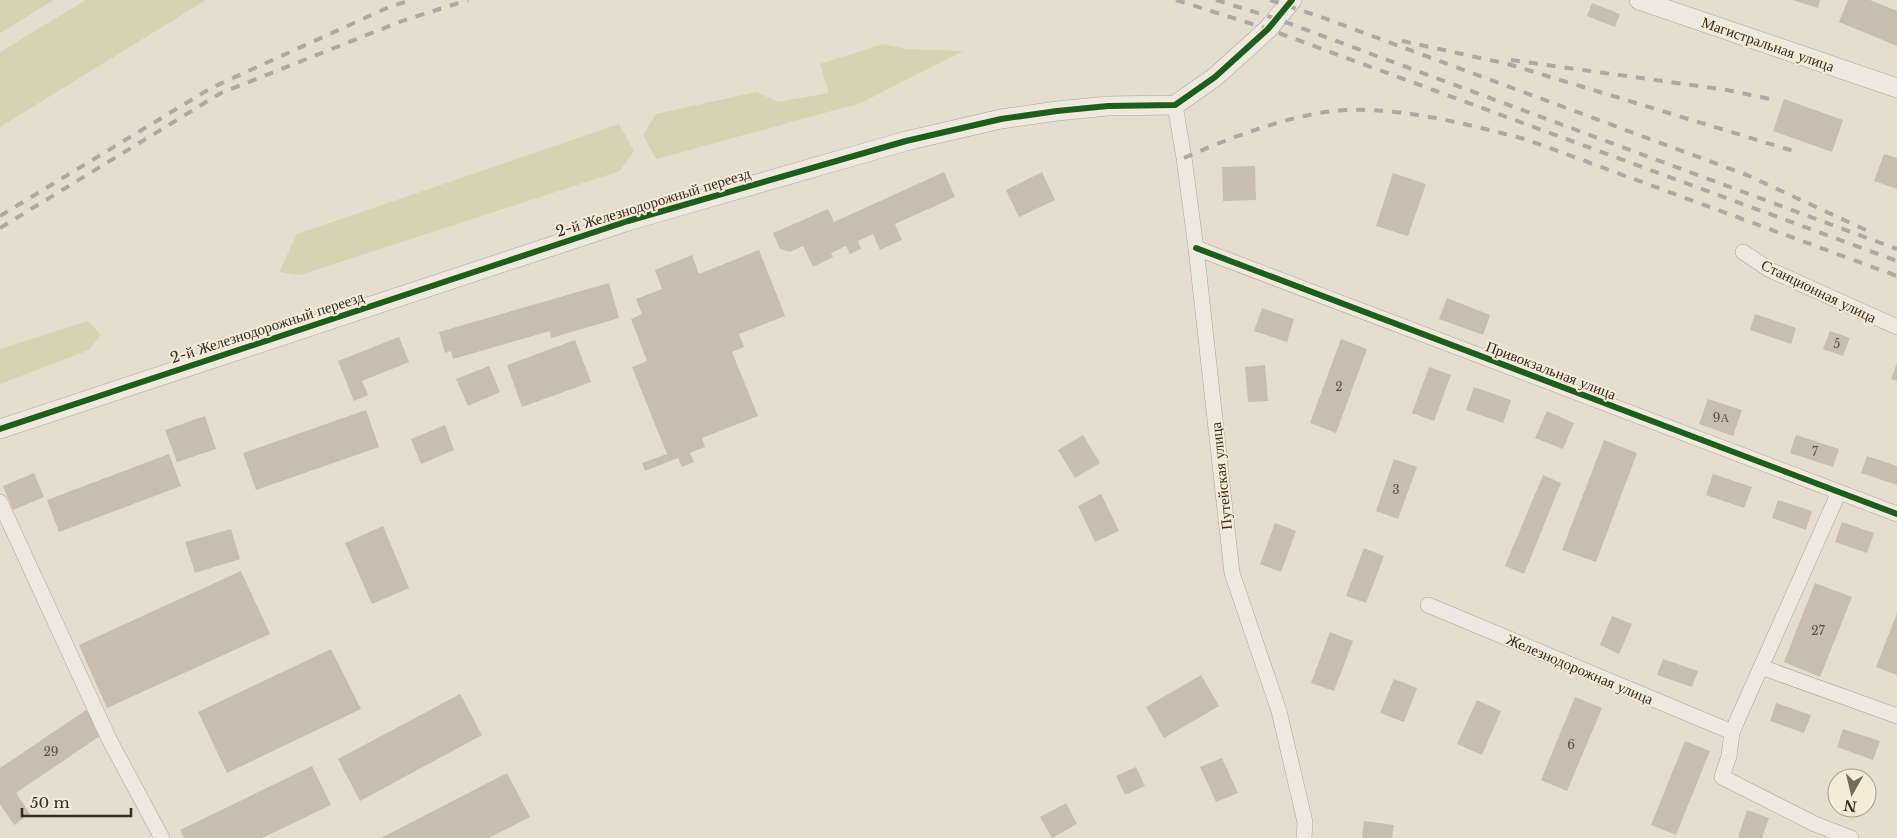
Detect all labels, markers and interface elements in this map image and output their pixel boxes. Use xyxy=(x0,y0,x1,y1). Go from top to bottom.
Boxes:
street label: Магистральная улица xyxy=(1699,12,1837,76)
street label: 2-й Железнодорожный переезд xyxy=(553,163,753,241)
street label: Станционная улица xyxy=(1758,255,1880,327)
street label: 2-й Железнодорожный переезд xyxy=(168,287,367,367)
street label: Привокзальная улица xyxy=(1483,336,1619,404)
house number: 5 xyxy=(1834,336,1841,351)
house number: 2 xyxy=(1335,379,1343,394)
house number: 9А xyxy=(1713,410,1730,425)
street label: Путейская улица xyxy=(1206,421,1236,531)
house number: 7 xyxy=(1812,444,1819,459)
house number: 3 xyxy=(1392,482,1400,497)
house number: 27 xyxy=(1811,623,1826,638)
street label: Железнодорожная улица xyxy=(1504,629,1657,709)
house number: 6 xyxy=(1567,737,1575,752)
house number: 29 xyxy=(43,744,59,759)
north arrow xyxy=(1827,768,1877,818)
scale bar xyxy=(22,786,131,818)
text: 50 m xyxy=(30,793,70,812)
text: N xyxy=(1842,796,1858,816)

